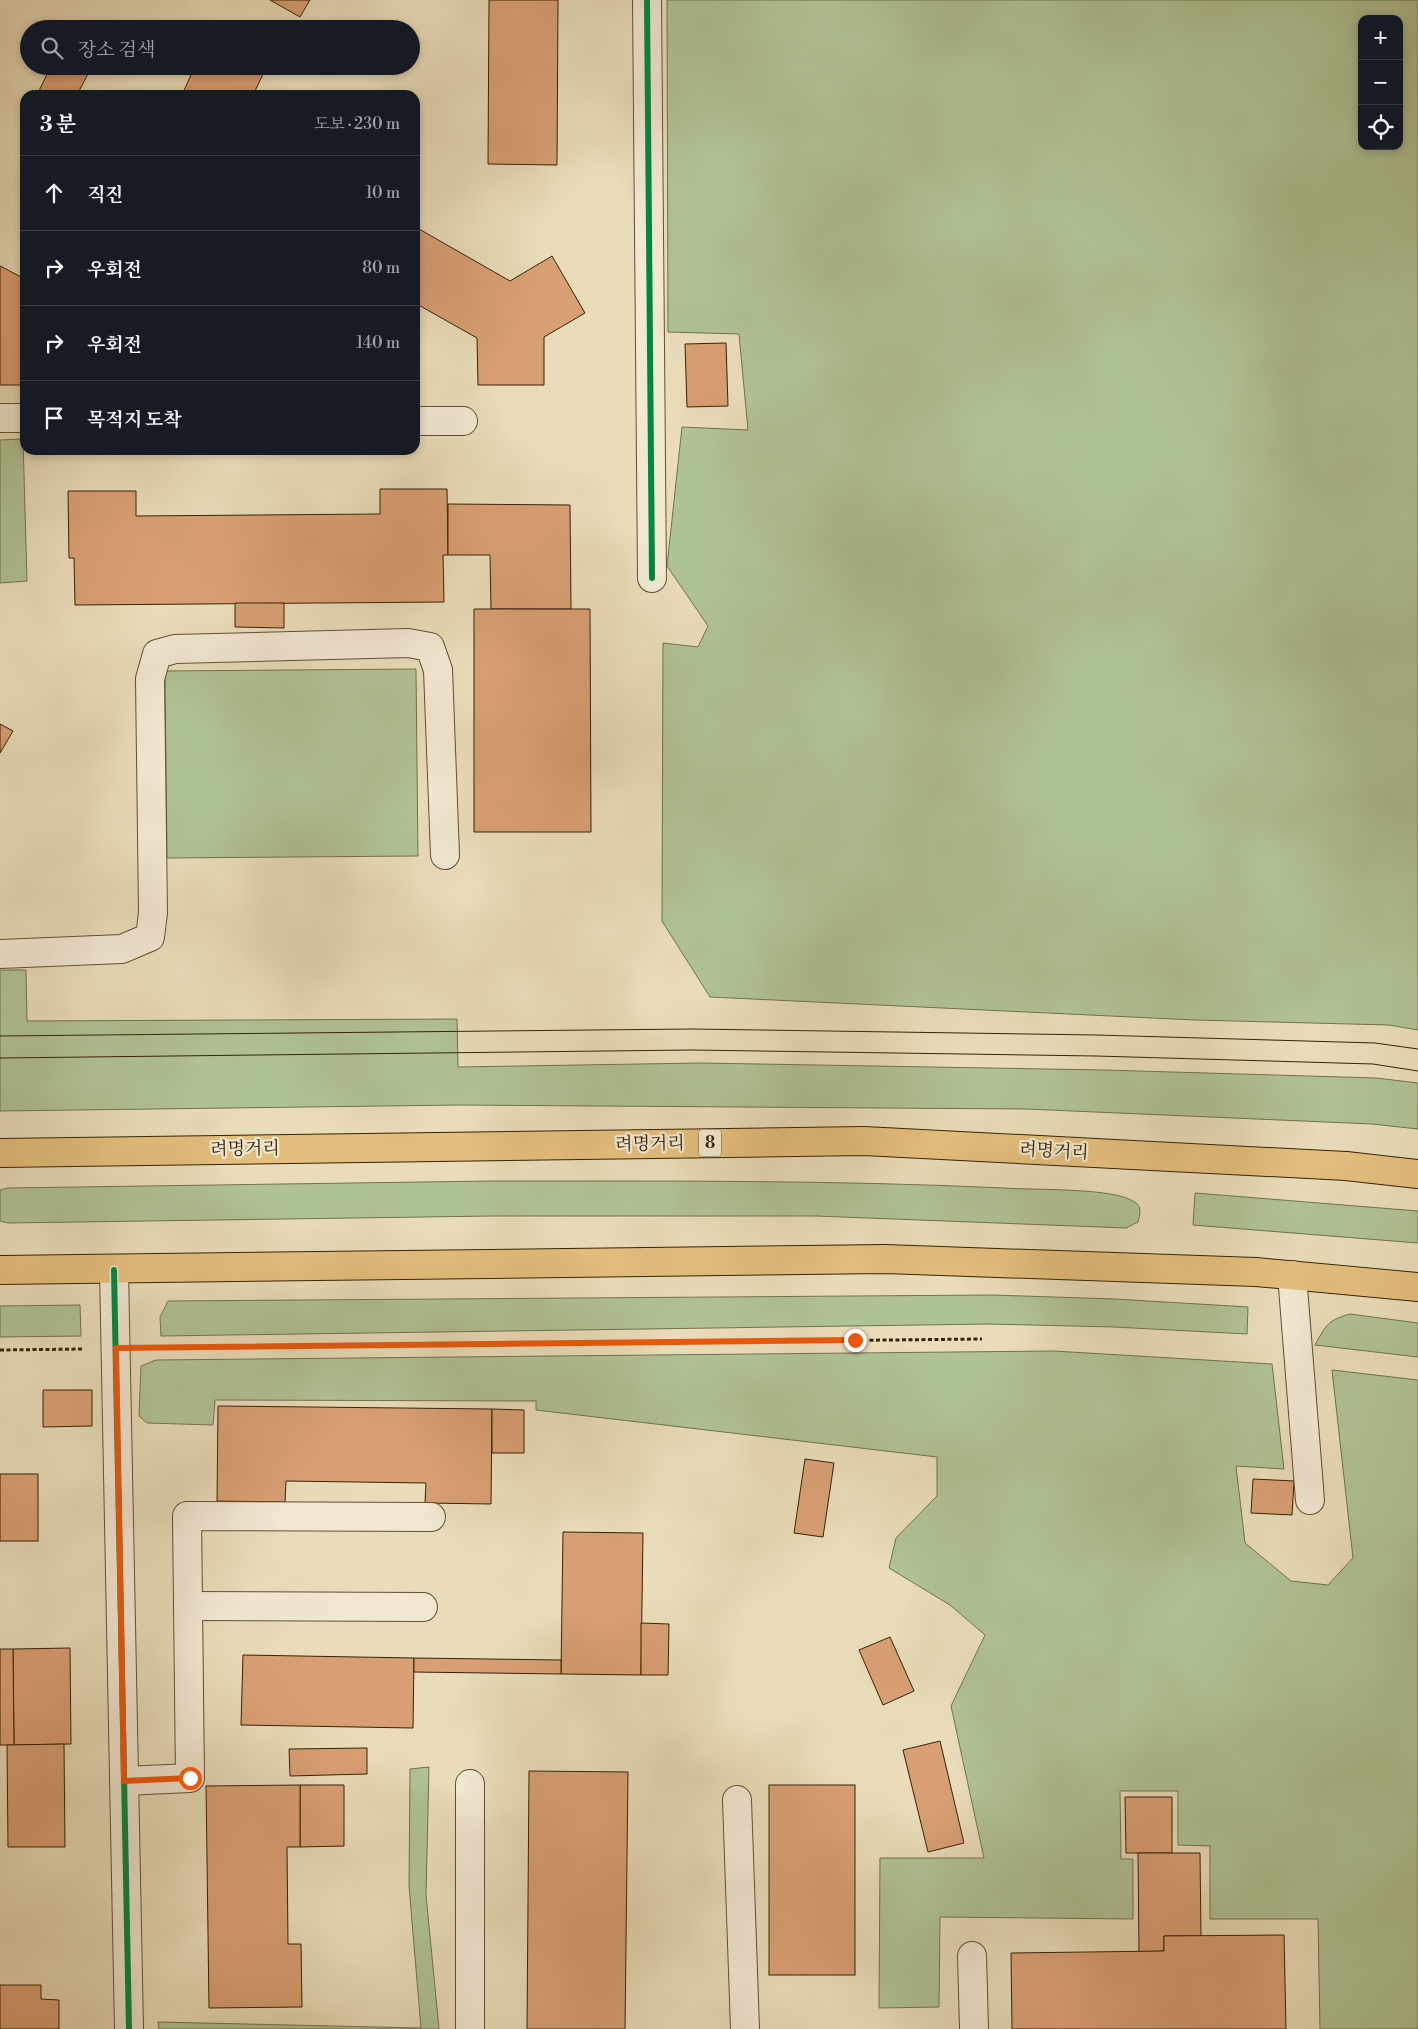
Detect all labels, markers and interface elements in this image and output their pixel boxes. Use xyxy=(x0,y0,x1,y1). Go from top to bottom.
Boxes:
map controls xyxy=(1358,15,1403,150)
button: + xyxy=(1358,15,1403,60)
search box xyxy=(20,20,420,75)
icon: search xyxy=(38,34,66,62)
text: 장소 검색 xyxy=(78,38,155,62)
button: − xyxy=(1358,60,1403,105)
button: locate xyxy=(1358,105,1403,150)
text: 3 분 xyxy=(40,112,76,138)
text: 도보 · 230 m xyxy=(314,114,400,134)
icon: ahead xyxy=(40,179,68,207)
text: 직진 xyxy=(87,183,124,207)
text: 10 m xyxy=(366,183,400,203)
icon: right xyxy=(40,254,68,282)
text: 우회전 xyxy=(87,258,142,282)
text: 80 m xyxy=(362,258,400,278)
icon: right xyxy=(40,329,68,357)
text: 우회전 xyxy=(87,333,142,357)
text: 140 m xyxy=(356,333,400,353)
icon: arrive xyxy=(40,404,68,432)
text: 목적지 도착 xyxy=(87,408,182,432)
road number: 8 xyxy=(699,1130,721,1156)
street label: 려명거리 xyxy=(615,1132,685,1156)
street label: 려명거리 xyxy=(210,1137,280,1161)
street label: 려명거리 xyxy=(1019,1138,1089,1164)
route end xyxy=(844,1329,867,1352)
route start xyxy=(179,1767,202,1790)

